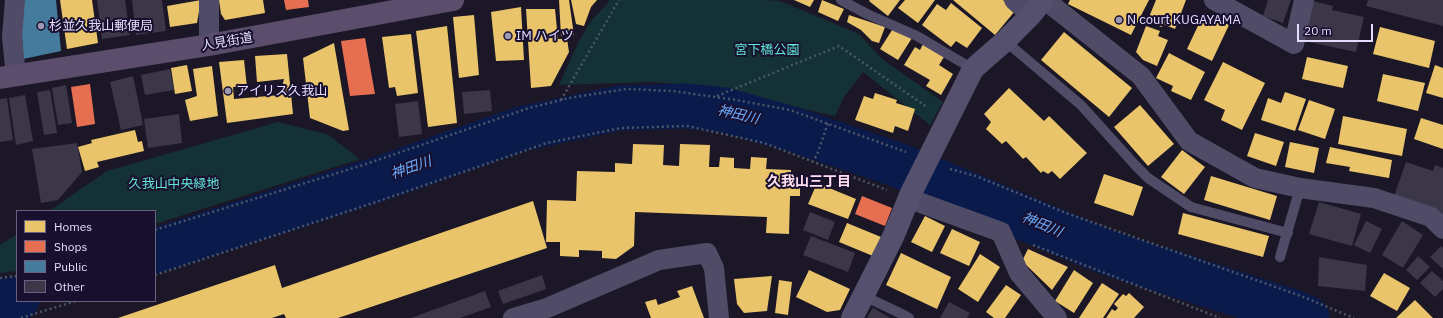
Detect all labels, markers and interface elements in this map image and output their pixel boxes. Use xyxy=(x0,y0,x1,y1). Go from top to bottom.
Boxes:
place label: N court KUGAYAMA xyxy=(1127,12,1241,28)
marker: N court KUGAYAMA xyxy=(1114,15,1124,25)
scale bar xyxy=(1299,16,1375,42)
place label: 杉並久我山郵便局 xyxy=(49,18,153,34)
marker: 杉並久我山郵便局 xyxy=(36,21,46,31)
text: 20 m xyxy=(1304,23,1332,38)
place label: IM ハイツ xyxy=(516,28,574,44)
street label: 人見街道 xyxy=(200,30,254,54)
marker: IM ハイツ xyxy=(503,31,513,41)
park label: 宮下橋公園 xyxy=(735,42,799,58)
place label: アイリス久我山 xyxy=(236,83,327,99)
marker: アイリス久我山 xyxy=(223,86,233,96)
water label: 神田川 xyxy=(716,102,760,128)
water label: 神田川 xyxy=(388,153,434,183)
district label: 久我山三丁目 xyxy=(767,174,851,190)
park label: 久我山中央緑地 xyxy=(129,176,219,192)
water label: 神田川 xyxy=(1019,209,1065,241)
legend xyxy=(16,210,156,302)
text: Homes xyxy=(54,219,92,234)
text: Shops xyxy=(54,239,87,254)
text: Public xyxy=(54,259,87,274)
text: Other xyxy=(54,279,85,294)

